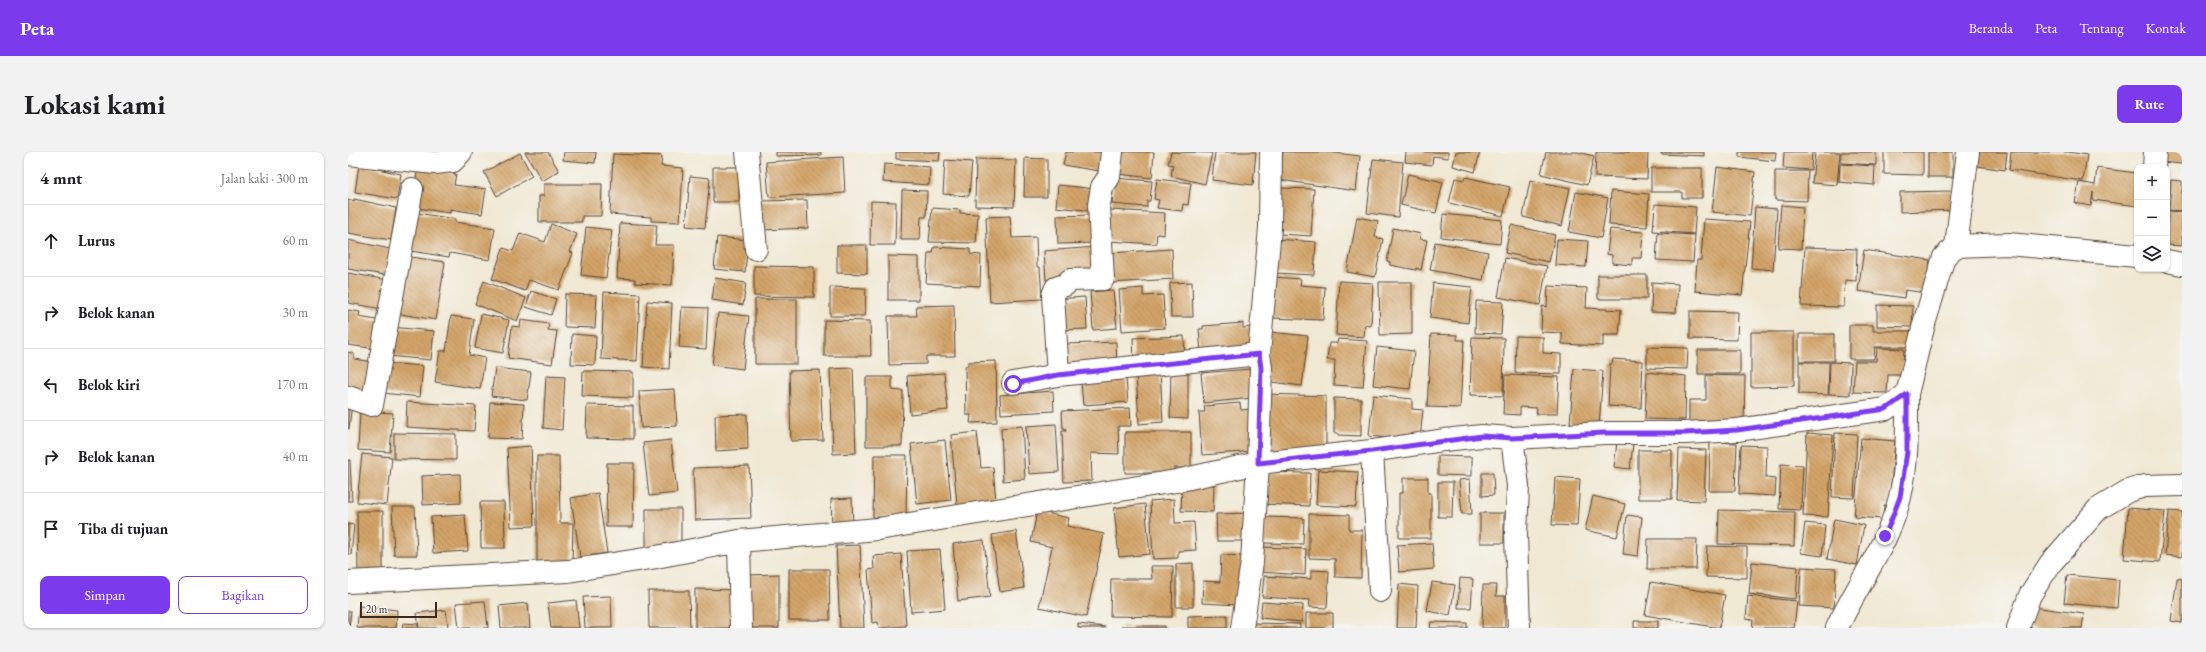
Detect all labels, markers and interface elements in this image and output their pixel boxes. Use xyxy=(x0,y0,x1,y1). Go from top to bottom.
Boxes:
text: Peta xyxy=(20,16,54,41)
text: Beranda xyxy=(1969,19,2013,37)
text: Peta xyxy=(2035,19,2057,37)
text: Tentang xyxy=(2079,19,2124,37)
text: Kontak xyxy=(2146,19,2186,37)
button: Rute xyxy=(2117,85,2182,123)
text: Lokasi kami xyxy=(24,86,165,122)
map controls xyxy=(2134,164,2170,272)
button: + xyxy=(2134,164,2170,200)
text: 4 mnt xyxy=(40,167,82,189)
text: Jalan kaki · 300 m xyxy=(221,170,308,187)
button: − xyxy=(2134,200,2170,236)
icon: ahead xyxy=(40,230,62,252)
text: Lurus xyxy=(78,231,115,250)
text: 60 m xyxy=(283,232,308,249)
button: layers xyxy=(2134,236,2170,272)
icon: right xyxy=(40,302,62,324)
text: Belok kanan xyxy=(78,303,155,322)
text: 30 m xyxy=(283,304,308,321)
icon: left xyxy=(40,374,62,396)
text: Belok kiri xyxy=(78,375,140,394)
route start xyxy=(1004,375,1022,393)
text: 170 m xyxy=(277,376,308,393)
icon: right xyxy=(40,446,62,468)
text: Belok kanan xyxy=(78,447,155,466)
text: 40 m xyxy=(283,448,308,465)
icon: arrive xyxy=(40,518,62,540)
text: Tiba di tujuan xyxy=(78,519,168,538)
route end xyxy=(1876,527,1894,545)
button: Simpan xyxy=(40,576,170,614)
button: Bagikan xyxy=(178,576,308,614)
scale bar xyxy=(360,600,437,619)
text: 20 m xyxy=(366,602,387,616)

